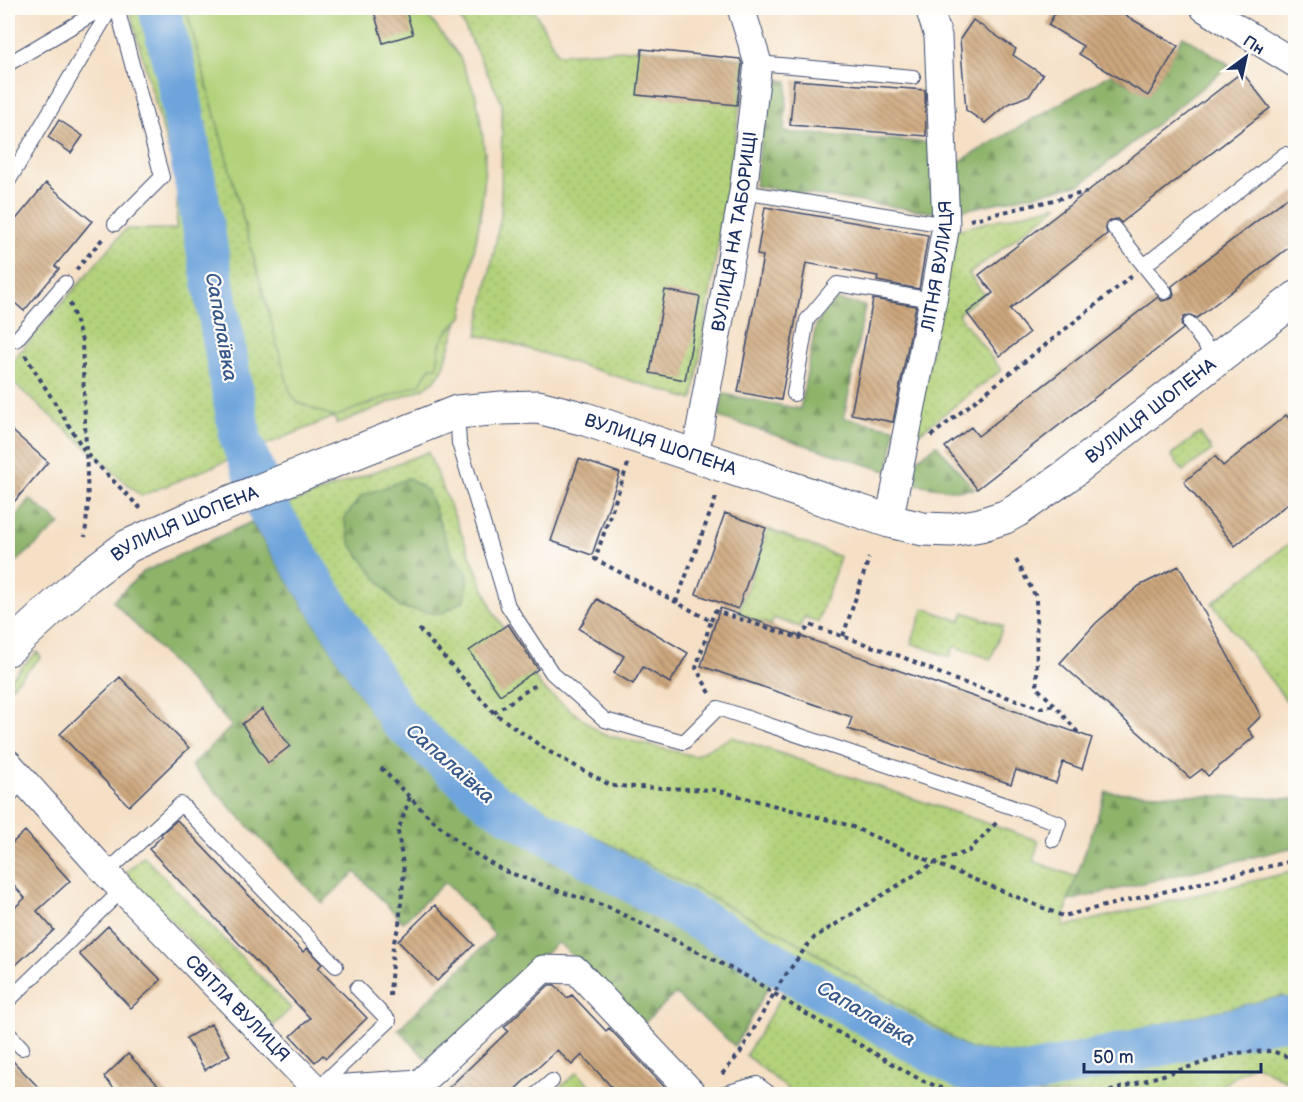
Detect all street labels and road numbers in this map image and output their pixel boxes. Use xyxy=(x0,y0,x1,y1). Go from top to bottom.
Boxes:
street label: ВУЛИЦЯ НА ТАБОРИЩІ xyxy=(707,130,760,333)
street label: ЛІТНЯ ВУЛИЦЯ xyxy=(916,200,957,334)
street label: ВУЛИЦЯ ШОПЕНА xyxy=(1081,354,1220,468)
street label: ВУЛИЦЯ ШОПЕНА xyxy=(582,409,739,480)
street label: ВУЛИЦЯ ШОПЕНА xyxy=(107,482,261,566)
street label: СВІТЛА ВУЛИЦЯ xyxy=(181,950,294,1066)

